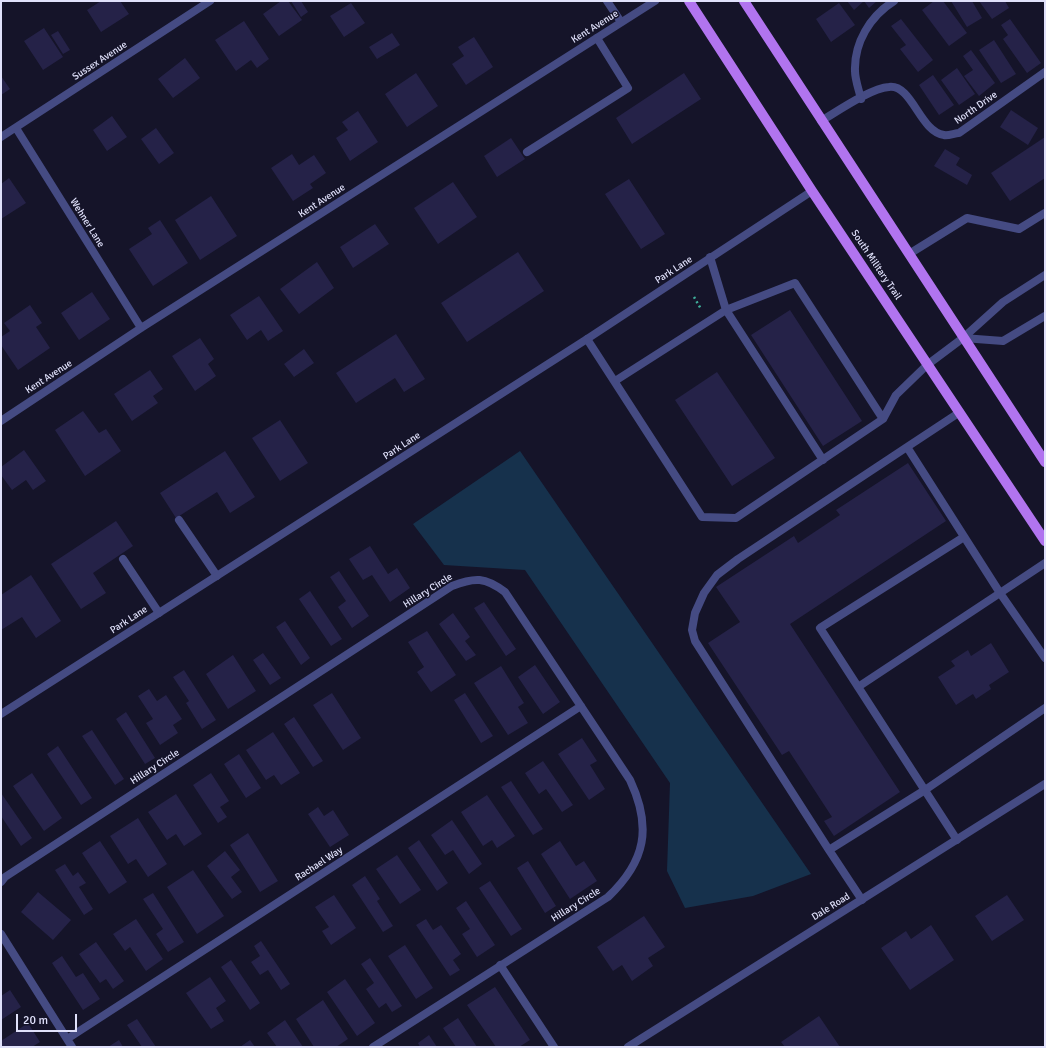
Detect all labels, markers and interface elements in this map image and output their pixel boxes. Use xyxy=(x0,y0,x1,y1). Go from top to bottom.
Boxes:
street label: Kent Avenue xyxy=(569,8,621,46)
street label: Sussex Avenue xyxy=(70,39,130,83)
street label: North Drive xyxy=(952,89,1000,127)
street label: Kent Avenue xyxy=(296,181,348,221)
street label: Wehner Lane xyxy=(67,196,107,250)
street label: South Military Trail xyxy=(848,228,904,302)
street label: Park Lane xyxy=(653,254,695,286)
street label: Kent Avenue xyxy=(23,357,75,397)
street label: Park Lane xyxy=(381,430,423,462)
street label: Hillary Circle xyxy=(401,571,455,611)
street label: Park Lane xyxy=(108,604,150,636)
street label: Hillary Circle xyxy=(128,747,182,787)
street label: Rachael Way xyxy=(293,844,345,884)
street label: Hillary Circle xyxy=(549,885,603,925)
street label: Dale Road xyxy=(810,891,852,923)
scale bar xyxy=(18,1006,79,1032)
text: 20 m xyxy=(23,1013,48,1028)

